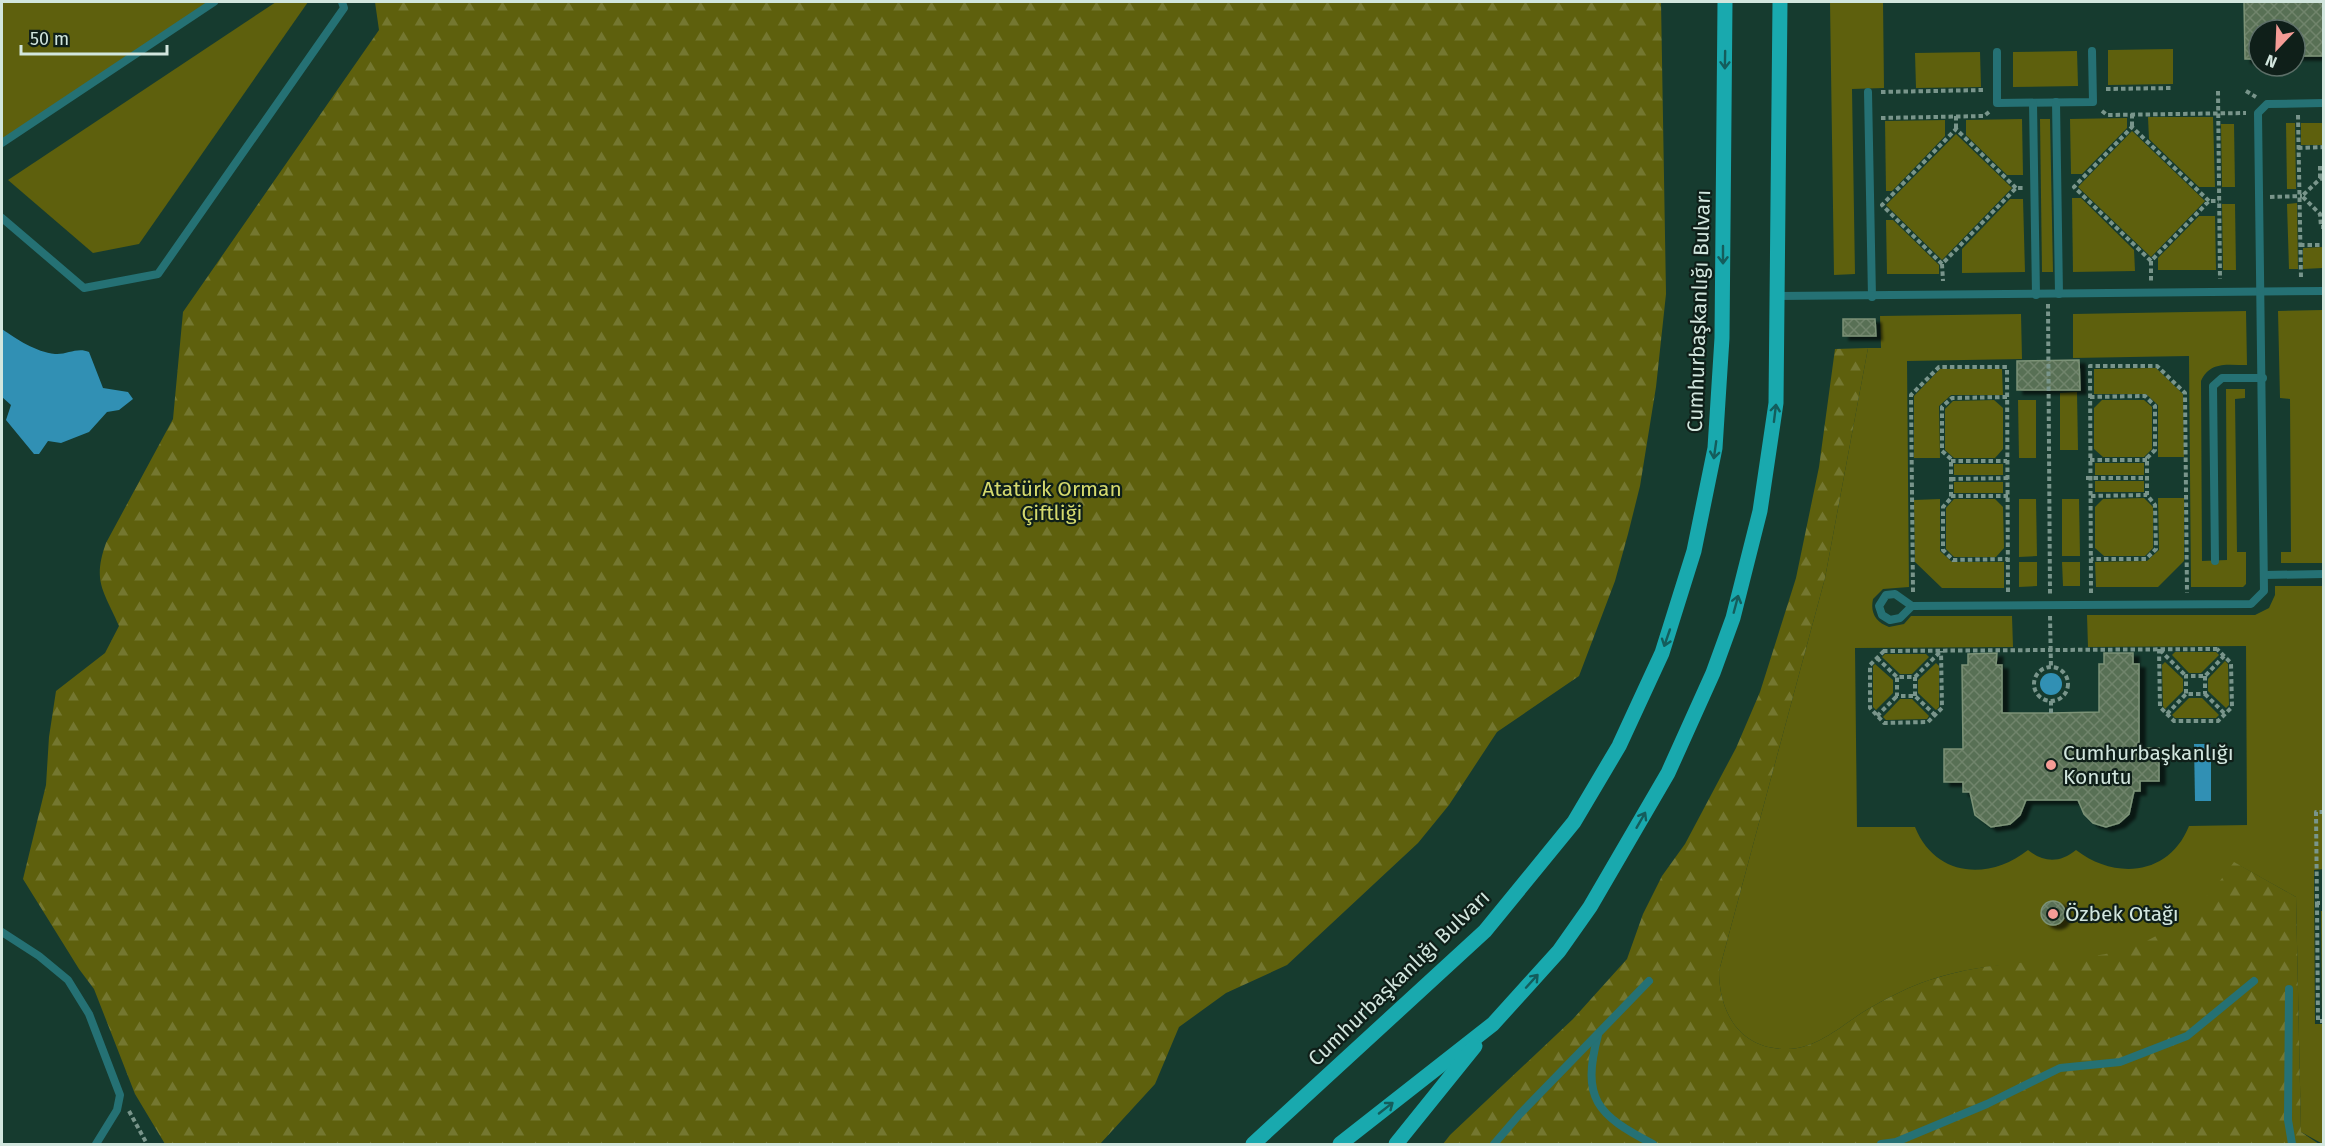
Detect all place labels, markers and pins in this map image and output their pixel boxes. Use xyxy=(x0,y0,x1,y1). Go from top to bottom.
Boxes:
place label: Cumhurbaşkanlığı Konutu xyxy=(2063,740,2234,790)
marker: Cumhurbaşkanlığı Konutu xyxy=(2044,758,2058,772)
place label: Özbek Otağı xyxy=(2065,901,2179,927)
marker: Özbek Otağı xyxy=(2046,907,2060,921)

